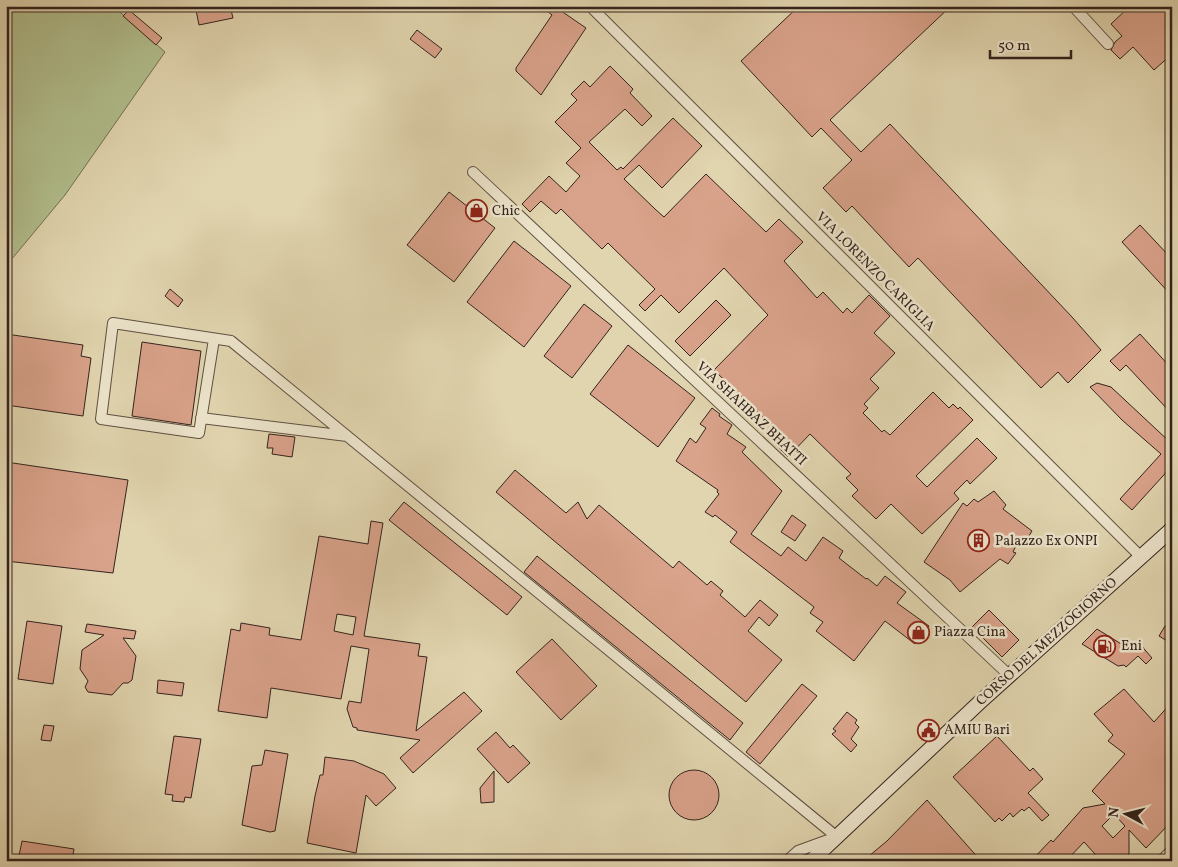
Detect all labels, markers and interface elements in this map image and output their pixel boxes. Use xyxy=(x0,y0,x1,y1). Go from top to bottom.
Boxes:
scale bar xyxy=(990,28,1072,60)
text: 50 m xyxy=(998,36,1030,57)
shop icon: Chic xyxy=(464,199,488,223)
place label: Chic xyxy=(492,202,520,221)
street label: VIA LORENZO CARIGLIA xyxy=(811,208,939,336)
street label: VIA SHAHBAZ BHATTI xyxy=(692,358,810,470)
building icon: Palazzo Ex ONPI xyxy=(967,529,991,553)
place label: Palazzo Ex ONPI xyxy=(995,532,1098,551)
street label: CORSO DEL MEZZOGIORNO xyxy=(972,573,1122,711)
shop icon: Piazza Cina xyxy=(906,620,930,644)
place label: Piazza Cina xyxy=(934,623,1006,642)
fuel station icon: Eni xyxy=(1093,634,1117,658)
place label: Eni xyxy=(1121,637,1142,656)
public building icon: AMIU Bari xyxy=(916,718,940,742)
place label: AMIU Bari xyxy=(944,721,1010,740)
north arrow xyxy=(1100,790,1150,840)
text: N xyxy=(1105,806,1125,819)

